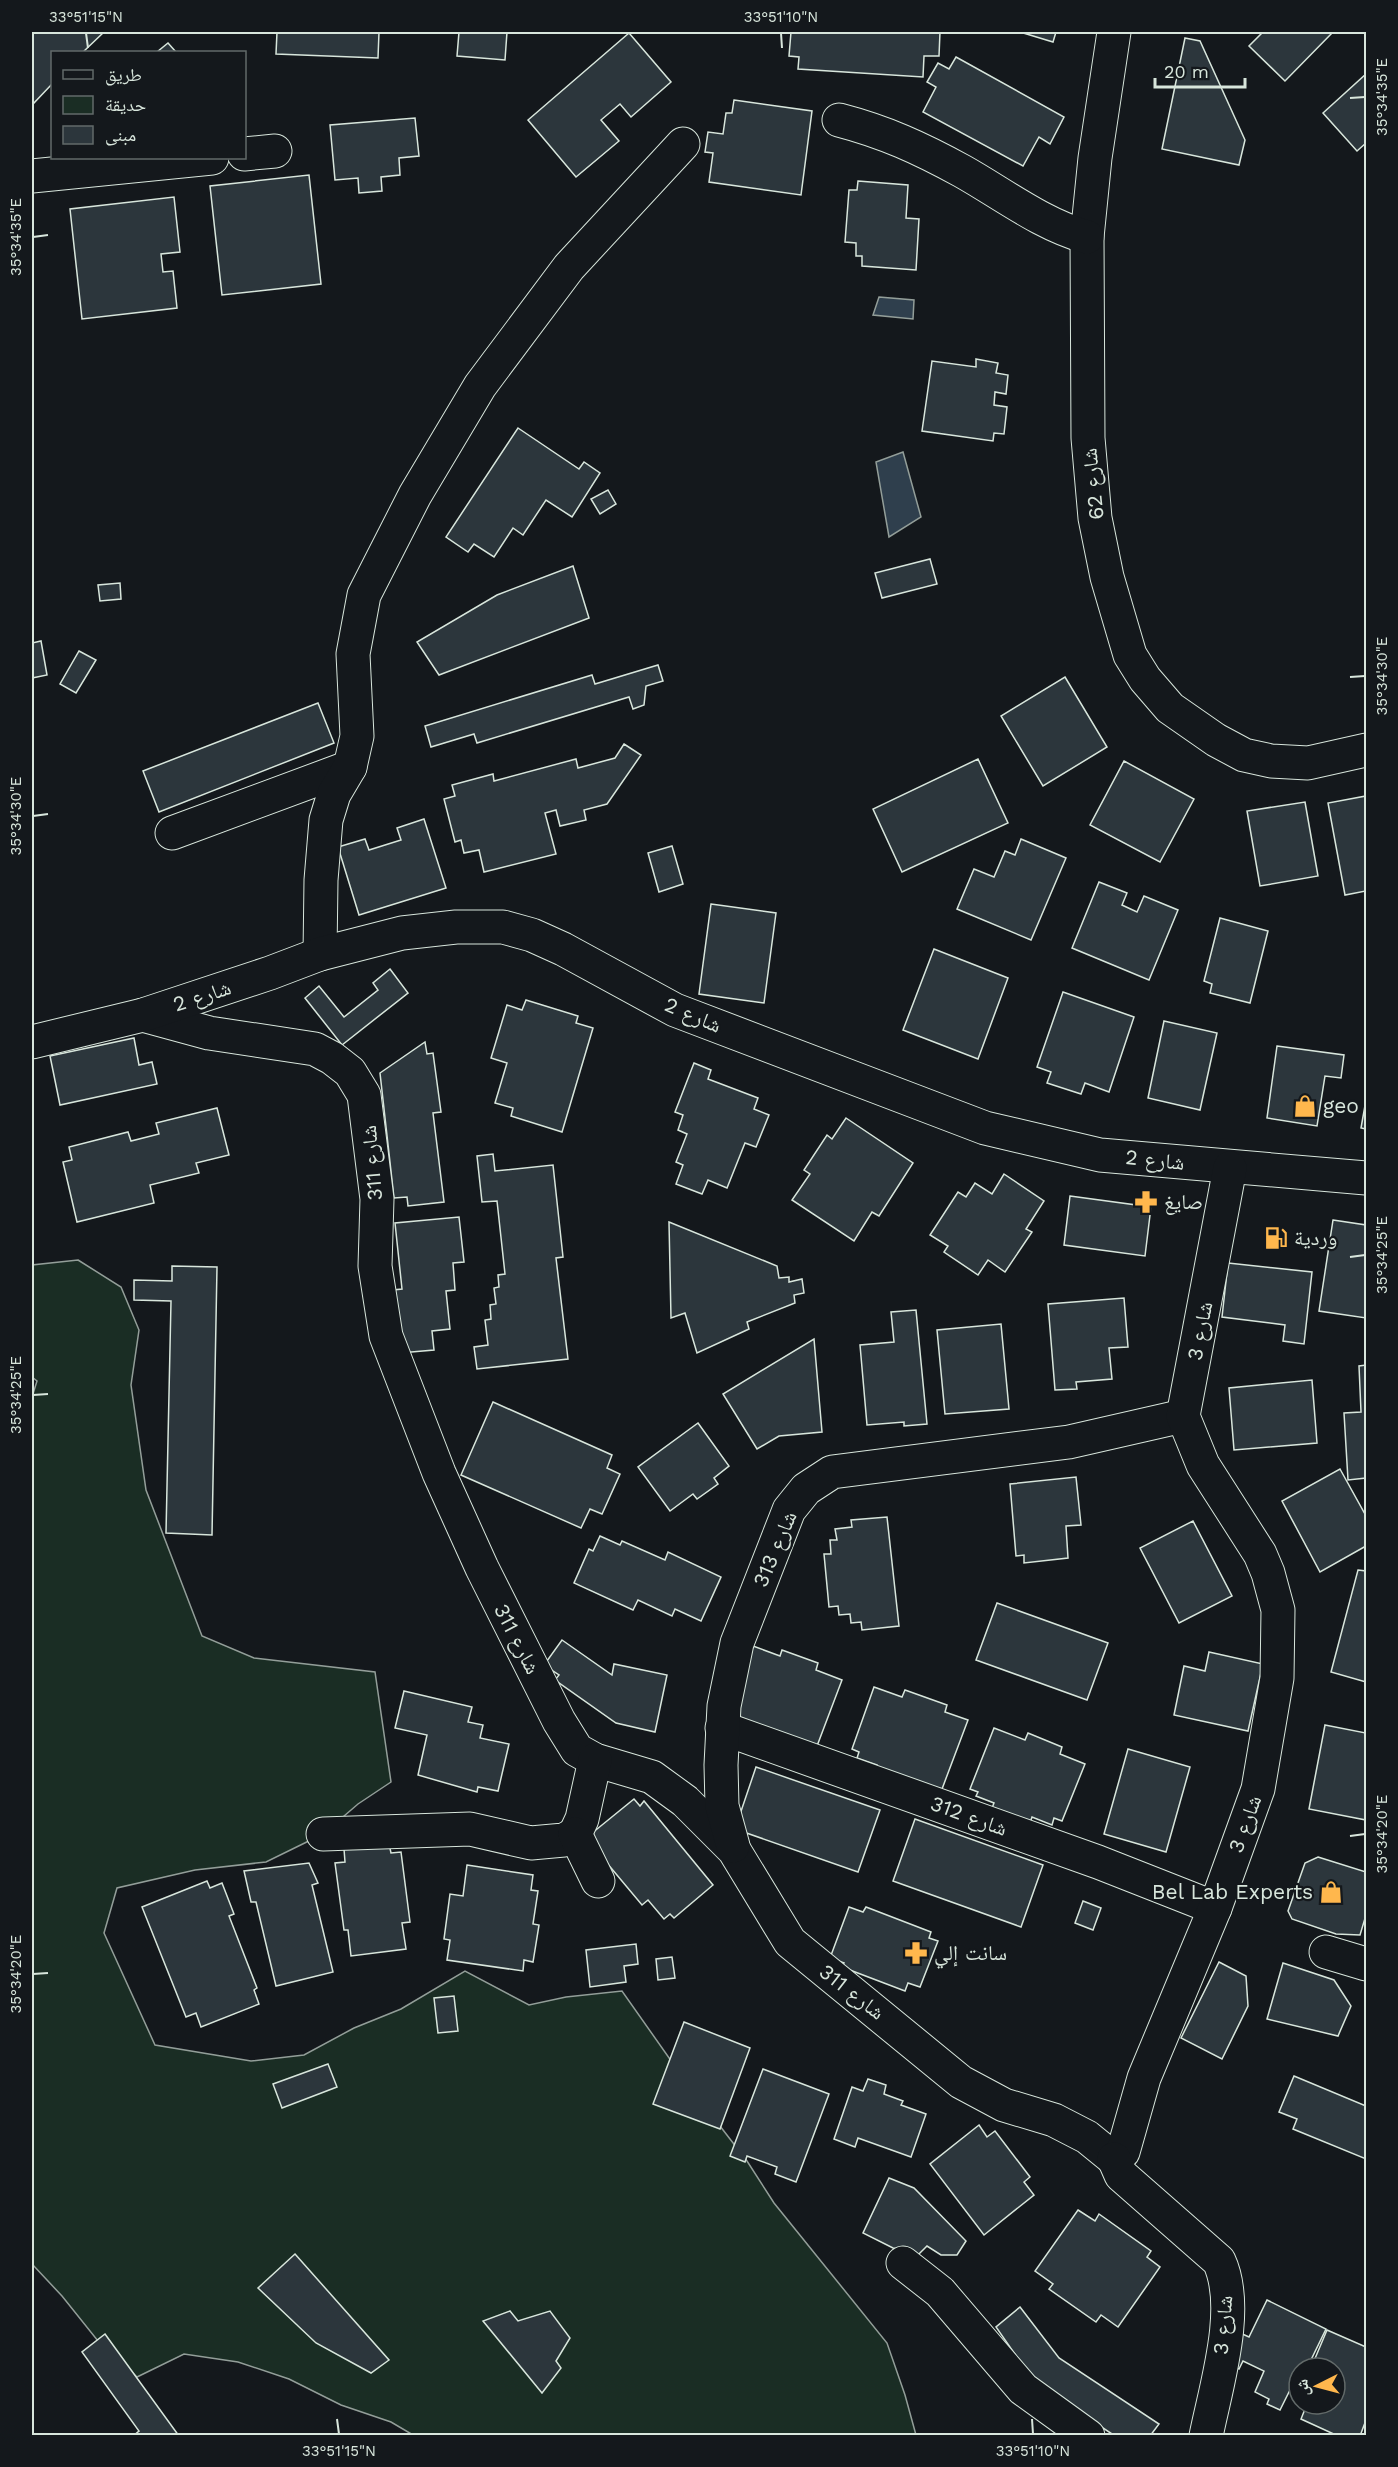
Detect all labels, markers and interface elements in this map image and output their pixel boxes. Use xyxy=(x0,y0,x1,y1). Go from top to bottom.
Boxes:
text: 33°51'15"N xyxy=(49,8,123,26)
text: 33°51'10"N xyxy=(744,8,818,26)
legend xyxy=(51,51,246,159)
scale bar xyxy=(1155,51,1245,89)
text: 35°34'35"E xyxy=(1373,58,1391,136)
text: 20 m xyxy=(1164,61,1209,82)
text: طريق xyxy=(105,64,142,86)
text: حديقة xyxy=(105,94,146,115)
text: مبنى xyxy=(105,124,136,146)
text: 35°34'35"E xyxy=(7,198,25,276)
street label: شارع 62 xyxy=(1076,447,1110,521)
text: 35°34'30"E xyxy=(1373,637,1391,715)
text: 35°34'30"E xyxy=(7,777,25,855)
street label: شارع 2 xyxy=(170,974,234,1018)
street label: شارع 2 xyxy=(661,991,725,1039)
shop icon: geo xyxy=(1292,1093,1318,1119)
place label: geo xyxy=(1323,1093,1359,1118)
street label: شارع 311 xyxy=(356,1124,388,1202)
street label: شارع 2 xyxy=(1124,1144,1186,1176)
pharmacy icon: صايغ xyxy=(1133,1189,1159,1215)
place label: صايغ xyxy=(1164,1189,1203,1215)
text: 35°34'25"E xyxy=(1373,1216,1391,1294)
fuel station icon: وردية xyxy=(1263,1225,1289,1251)
place label: وردية xyxy=(1294,1225,1337,1250)
street label: شارع 3 xyxy=(1182,1299,1218,1363)
text: 35°34'25"E xyxy=(7,1356,25,1434)
street label: شارع 313 xyxy=(747,1507,803,1591)
street label: شارع 311 xyxy=(488,1599,546,1679)
street label: شارع 312 xyxy=(927,1790,1011,1842)
street label: شارع 3 xyxy=(1223,1792,1267,1856)
text: 35°34'20"E xyxy=(1373,1795,1391,1873)
place label: Bel Lab Experts xyxy=(1152,1879,1313,1904)
shop icon: Bel Lab Experts xyxy=(1318,1879,1344,1905)
text: 35°34'20"E xyxy=(7,1935,25,2013)
pharmacy icon: سانت إلي xyxy=(903,1940,929,1966)
place label: سانت إلي xyxy=(934,1940,1007,1969)
street label: شارع 311 xyxy=(814,1958,890,2026)
street label: شارع 3 xyxy=(1207,2294,1239,2356)
north arrow xyxy=(1287,2356,1347,2416)
text: ش xyxy=(1292,2378,1313,2397)
text: 33°51'15"N xyxy=(302,2442,376,2460)
text: 33°51'10"N xyxy=(996,2442,1070,2460)

